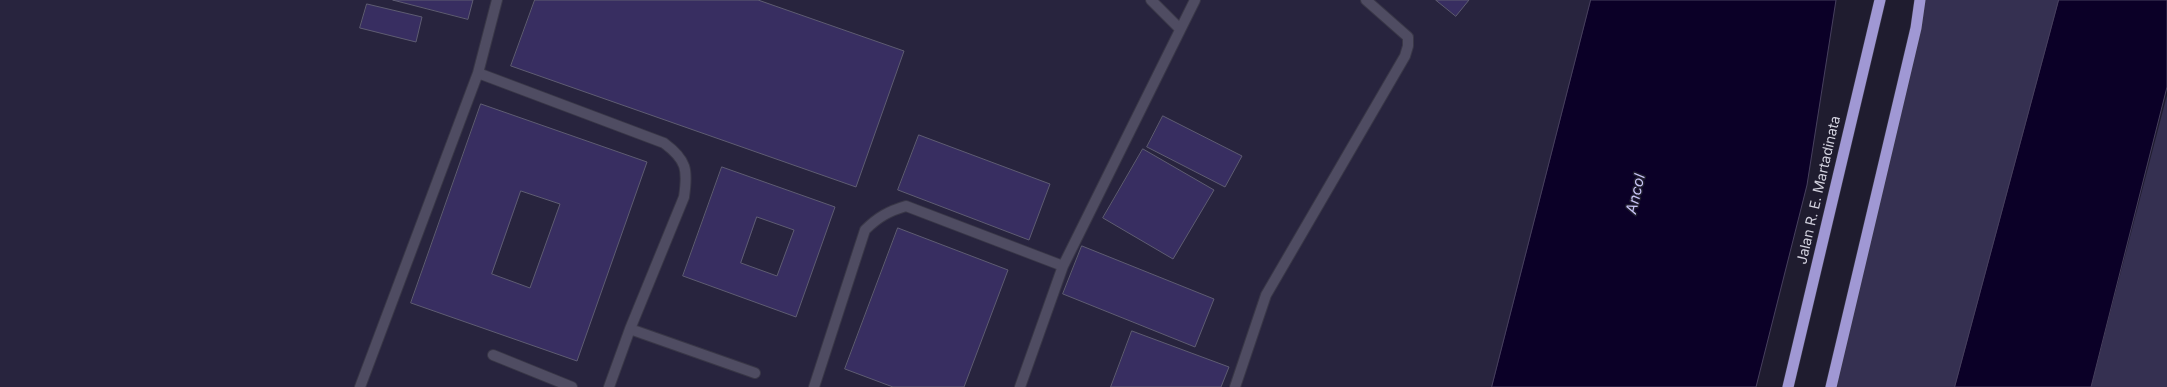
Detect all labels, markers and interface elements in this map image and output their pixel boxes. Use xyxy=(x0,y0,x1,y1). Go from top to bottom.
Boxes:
street label: Jalan R. E. Martadinata xyxy=(1794,114,1844,266)
water label: Ancol xyxy=(1623,172,1649,216)

